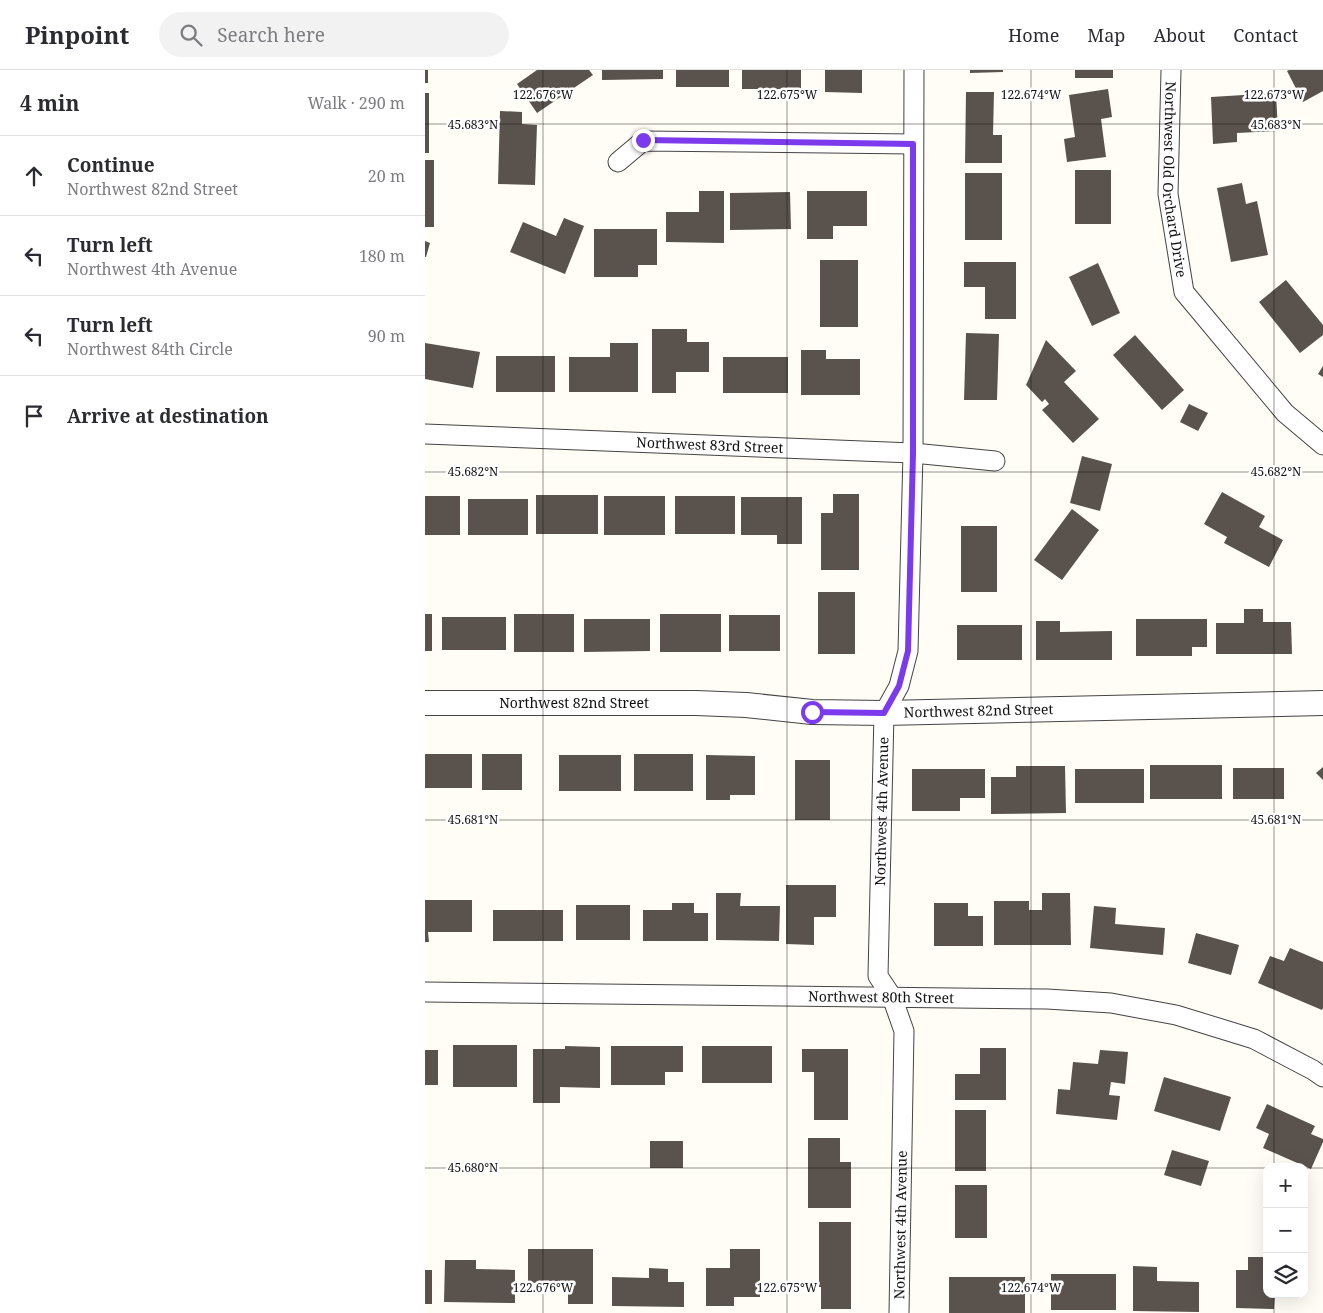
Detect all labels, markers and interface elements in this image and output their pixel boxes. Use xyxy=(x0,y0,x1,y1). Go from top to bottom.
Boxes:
search box xyxy=(159,12,509,57)
text: Pinpoint xyxy=(25,18,129,51)
icon: search xyxy=(177,21,205,49)
text: Search here xyxy=(217,22,325,48)
text: Home xyxy=(1008,23,1059,47)
text: Map xyxy=(1087,23,1125,47)
text: About xyxy=(1153,23,1205,47)
text: Contact xyxy=(1233,23,1298,47)
street label: Northwest Old Orchard Drive xyxy=(1159,81,1191,279)
text: 122.676°W xyxy=(513,86,574,103)
text: 122.675°W xyxy=(757,86,818,103)
text: 122.674°W xyxy=(1001,86,1062,103)
text: 122.673°W xyxy=(1244,86,1305,103)
text: 4 min xyxy=(20,89,79,117)
text: Walk · 290 m xyxy=(308,92,405,114)
text: 45.683°N xyxy=(448,116,498,133)
text: 45.683°N xyxy=(1251,116,1301,133)
route end xyxy=(632,129,655,152)
text: Continue xyxy=(67,152,155,178)
icon: ahead xyxy=(20,162,48,190)
text: 20 m xyxy=(368,165,405,187)
text: Northwest 82nd Street xyxy=(67,178,238,200)
text: Turn left xyxy=(67,232,153,258)
icon: left xyxy=(20,242,48,270)
text: 180 m xyxy=(359,245,405,267)
text: Northwest 4th Avenue xyxy=(67,258,237,280)
text: Turn left xyxy=(67,312,153,338)
icon: left xyxy=(20,322,48,350)
text: 90 m xyxy=(368,325,405,347)
text: Northwest 84th Circle xyxy=(67,338,233,360)
icon: arrive xyxy=(20,402,48,430)
text: Arrive at destination xyxy=(67,403,269,429)
street label: Northwest 83rd Street xyxy=(636,432,784,457)
text: 45.682°N xyxy=(448,463,498,480)
text: 45.682°N xyxy=(1251,463,1301,480)
street label: Northwest 82nd Street xyxy=(499,693,649,712)
street label: Northwest 82nd Street xyxy=(903,699,1054,722)
route start xyxy=(801,701,824,724)
street label: Northwest 4th Avenue xyxy=(870,737,892,886)
text: 45.681°N xyxy=(448,811,498,828)
text: 45.681°N xyxy=(1251,811,1301,828)
street label: Northwest 80th Street xyxy=(808,986,954,1007)
street label: Northwest 4th Avenue xyxy=(889,1150,911,1300)
text: 45.680°N xyxy=(448,1159,498,1176)
map controls xyxy=(1263,1163,1308,1298)
button: + xyxy=(1263,1163,1308,1208)
button: − xyxy=(1263,1208,1308,1253)
button: layers xyxy=(1263,1253,1308,1298)
text: 122.676°W xyxy=(513,1279,574,1296)
text: 122.675°W xyxy=(757,1279,818,1296)
text: 122.674°W xyxy=(1001,1279,1062,1296)

